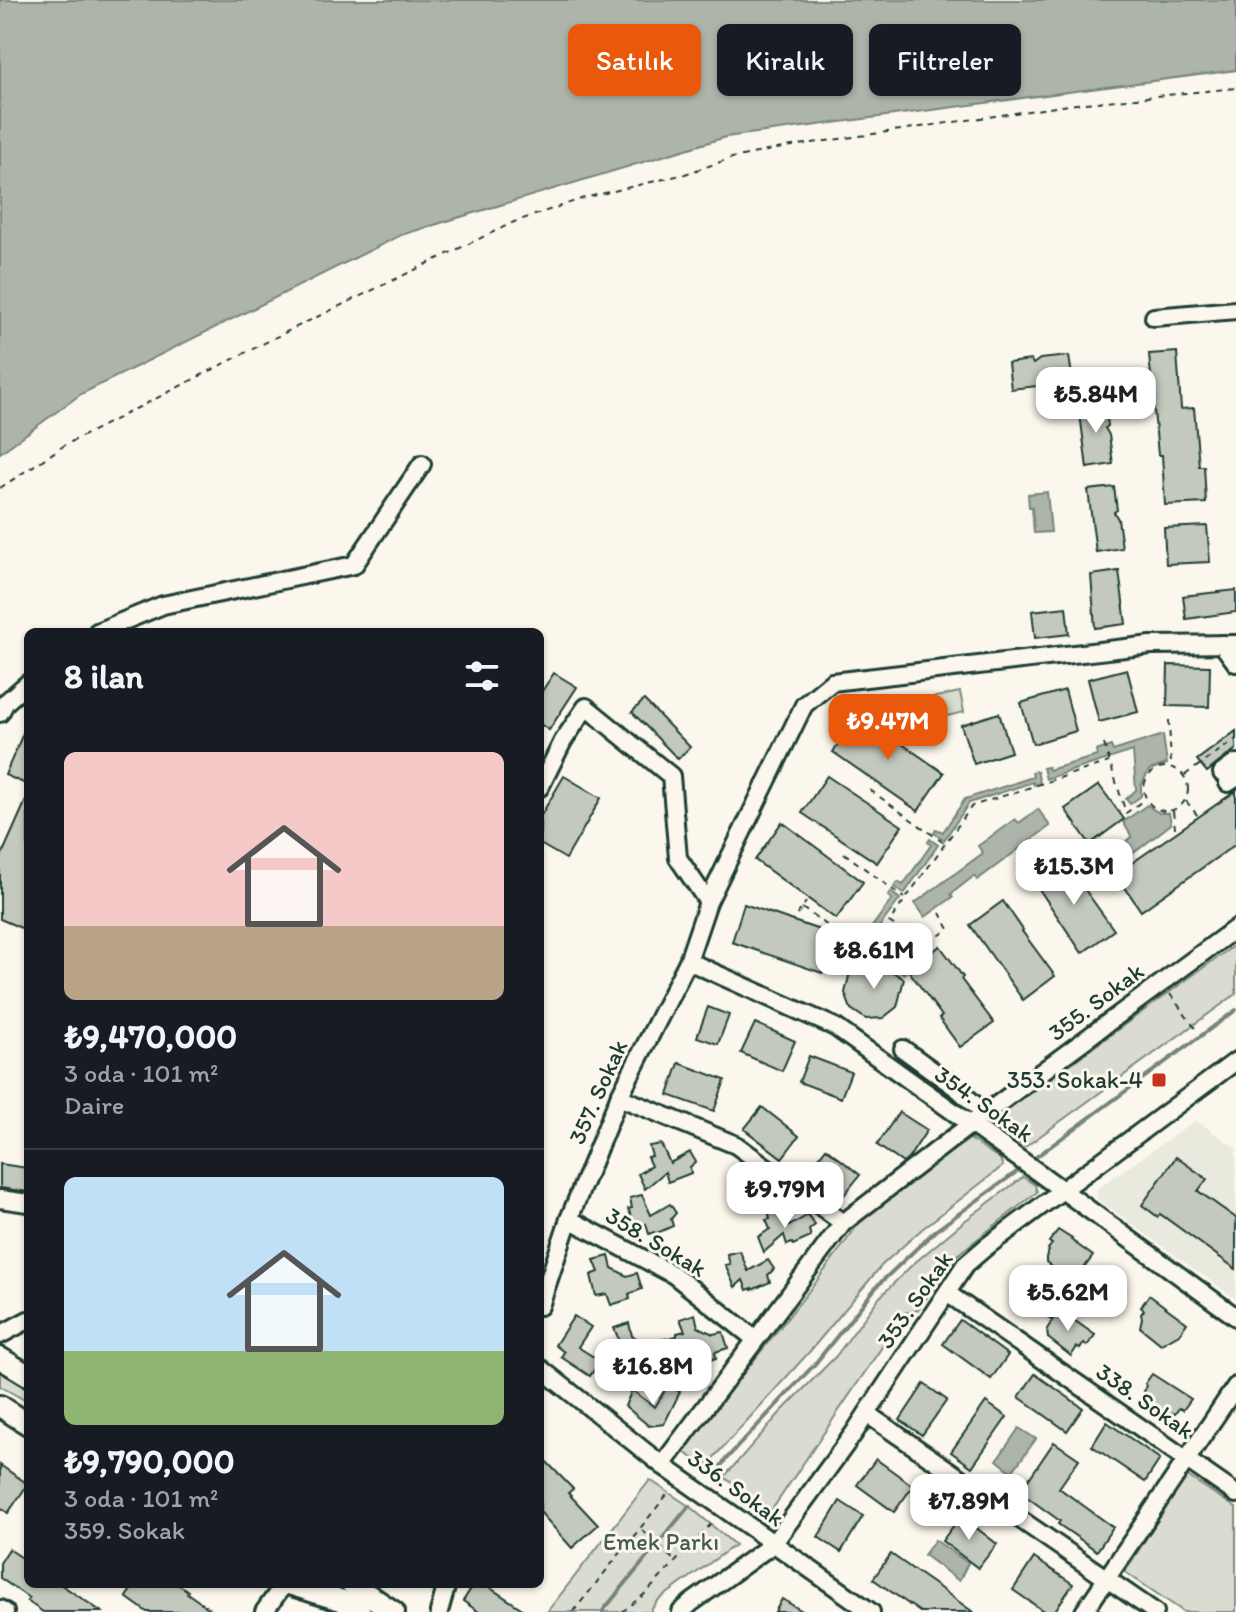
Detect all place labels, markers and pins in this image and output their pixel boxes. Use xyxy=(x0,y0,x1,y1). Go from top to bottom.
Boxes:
pin: ₺5.84M xyxy=(1031,367,1161,435)
pin: ₺9.47M xyxy=(823,694,953,762)
pin: ₺15.3M xyxy=(1009,839,1139,907)
pin: ₺8.61M xyxy=(809,923,939,991)
place label: 353. Sokak-4 xyxy=(1007,1065,1143,1094)
marker: 353. Sokak-4 xyxy=(1150,1071,1168,1089)
pin: ₺9.79M xyxy=(720,1162,850,1230)
pin: ₺5.62M xyxy=(1003,1265,1133,1333)
pin: ₺16.8M xyxy=(588,1339,718,1407)
pin: ₺7.89M xyxy=(904,1474,1034,1542)

